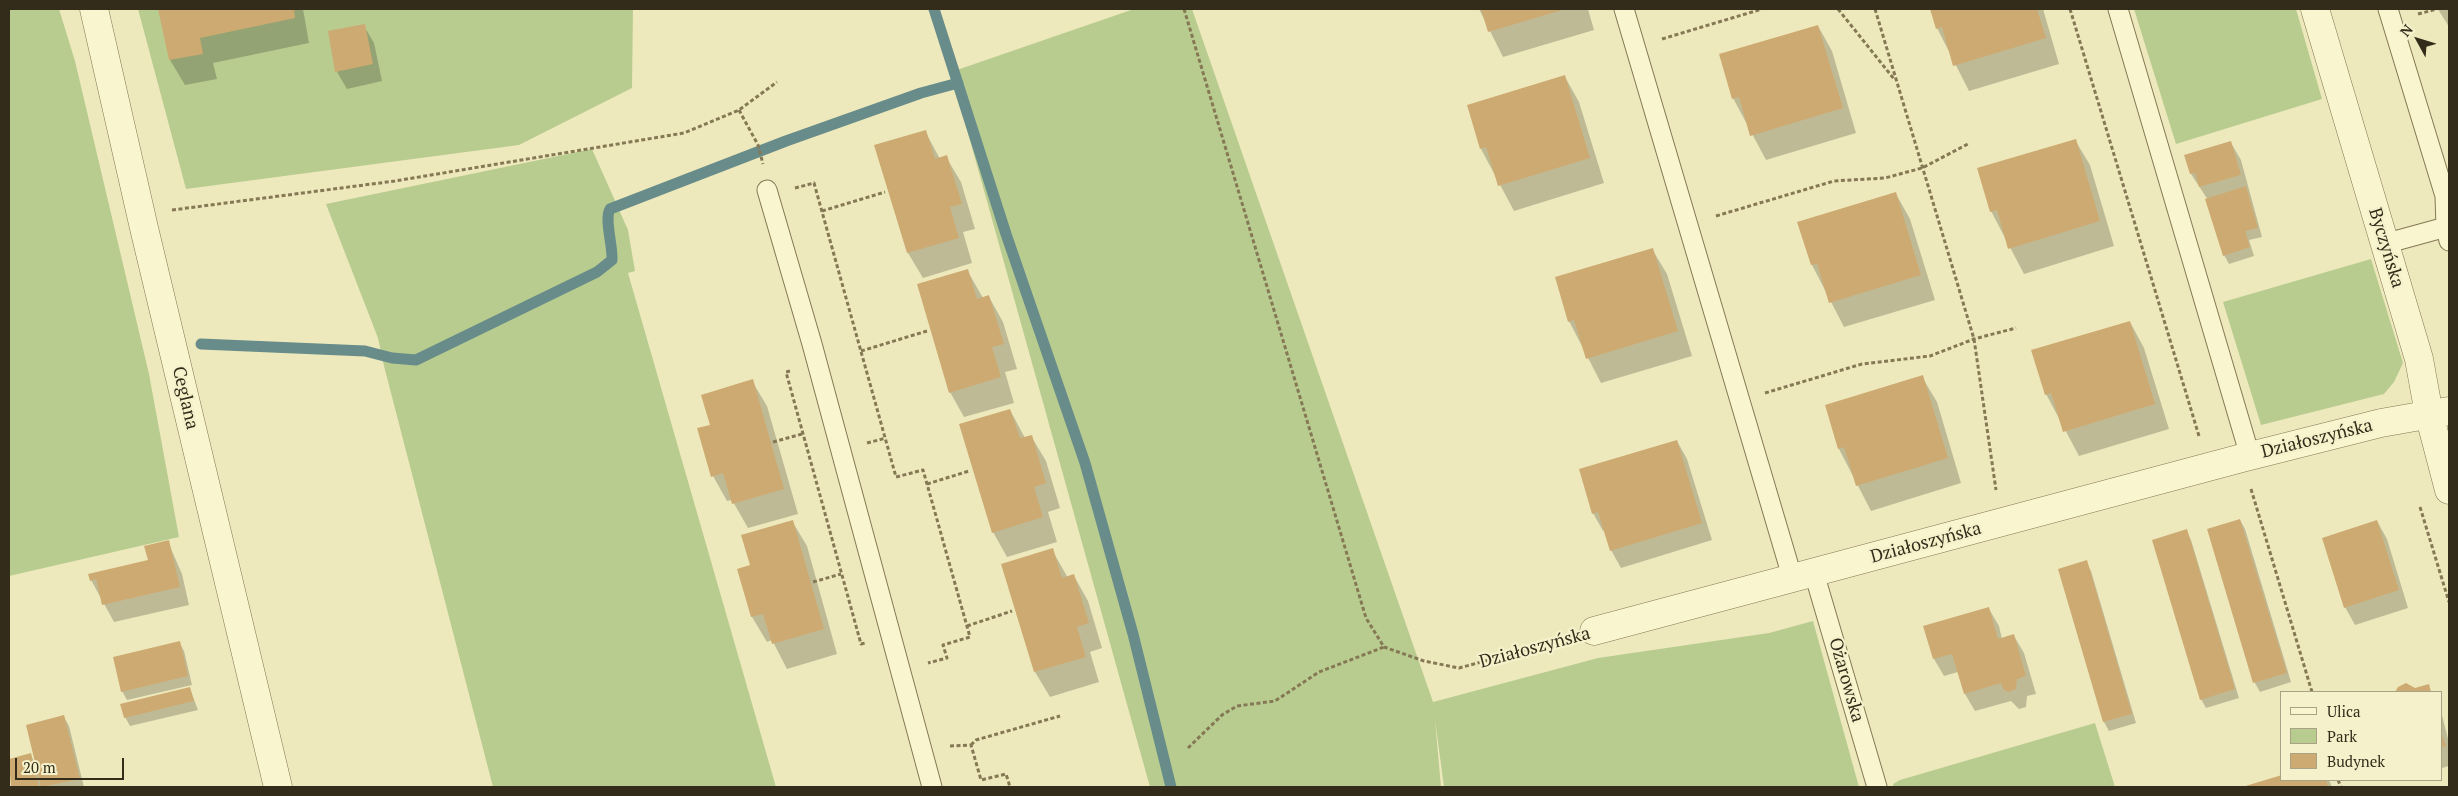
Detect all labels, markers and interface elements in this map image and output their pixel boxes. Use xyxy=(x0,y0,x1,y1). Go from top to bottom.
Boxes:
north arrow xyxy=(2393,15,2443,65)
text: N xyxy=(2395,20,2417,40)
street label: Byczyńska xyxy=(2364,205,2408,291)
street label: Ceglana xyxy=(167,364,203,432)
street label: Działoszyńska xyxy=(2259,415,2375,463)
street label: Działoszyńska xyxy=(1868,518,1984,568)
street label: Działoszyńska xyxy=(1477,623,1593,673)
street label: Ożarowska xyxy=(1824,635,1868,725)
legend xyxy=(2280,691,2443,781)
text: Ulica xyxy=(2327,701,2361,721)
text: Park xyxy=(2327,726,2357,746)
scale bar xyxy=(18,748,126,780)
text: Budynek xyxy=(2327,751,2385,771)
text: 20 m xyxy=(23,757,56,777)

